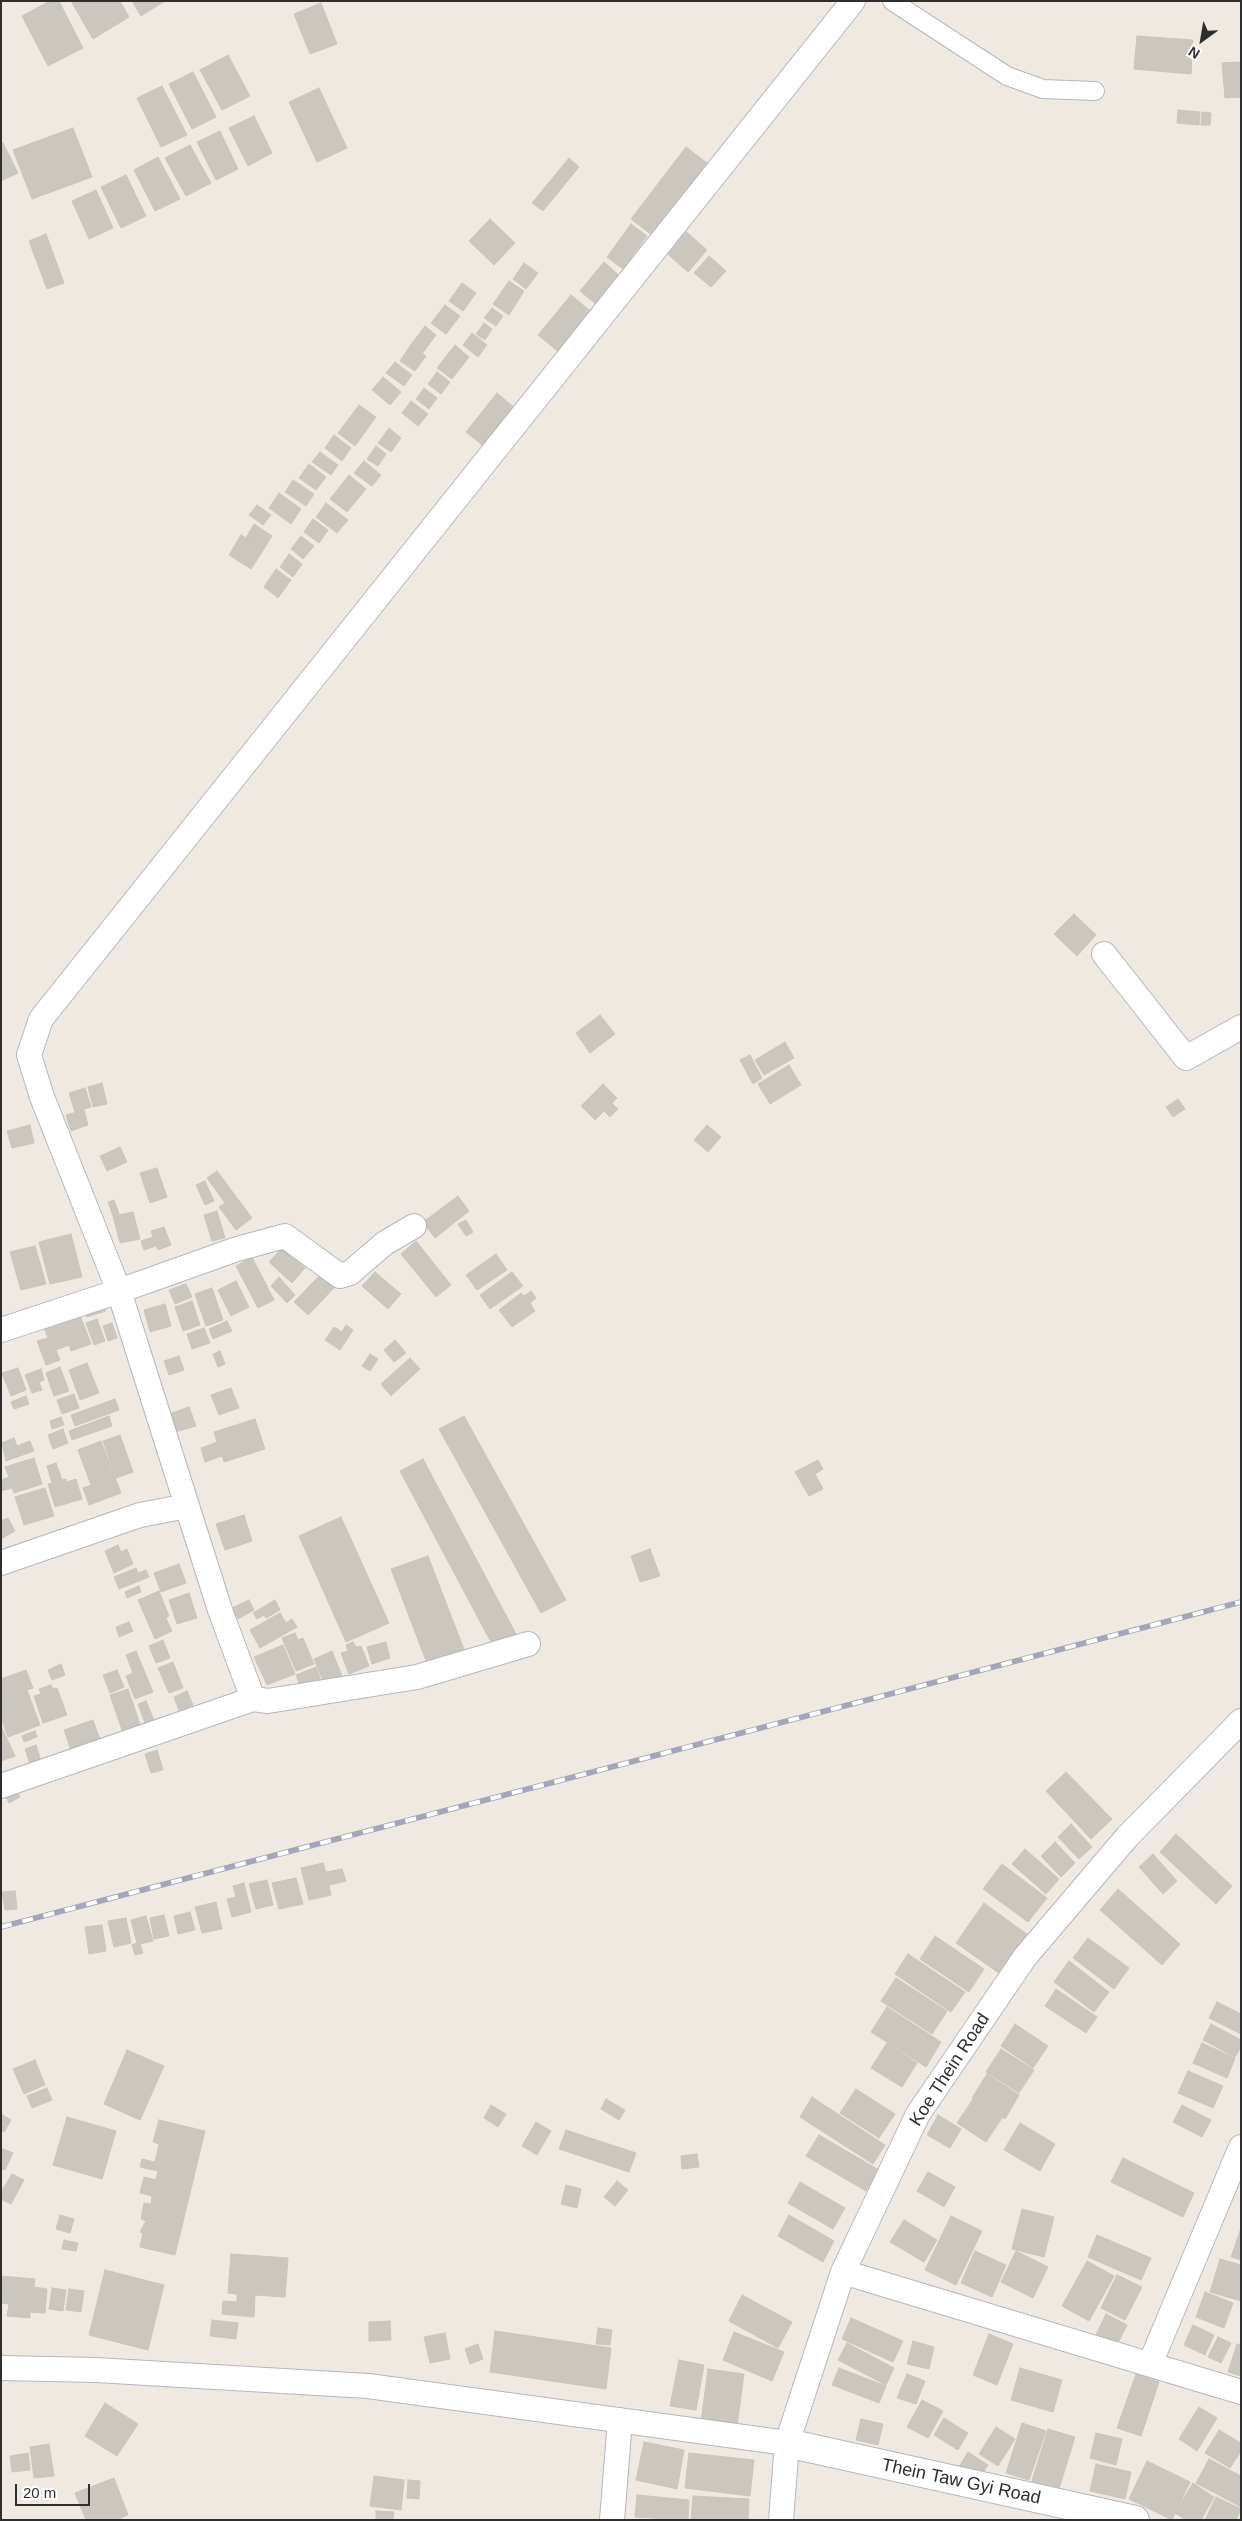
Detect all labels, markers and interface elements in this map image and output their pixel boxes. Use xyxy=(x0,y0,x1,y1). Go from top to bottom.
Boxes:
north arrow xyxy=(1177,15,1227,65)
text: N xyxy=(1186,43,1203,62)
street label: Koe Thein Road xyxy=(906,2010,994,2130)
street label: Thein Taw Gyi Road xyxy=(879,2455,1043,2509)
scale bar xyxy=(18,2474,92,2506)
text: 20 m xyxy=(23,2484,56,2501)

